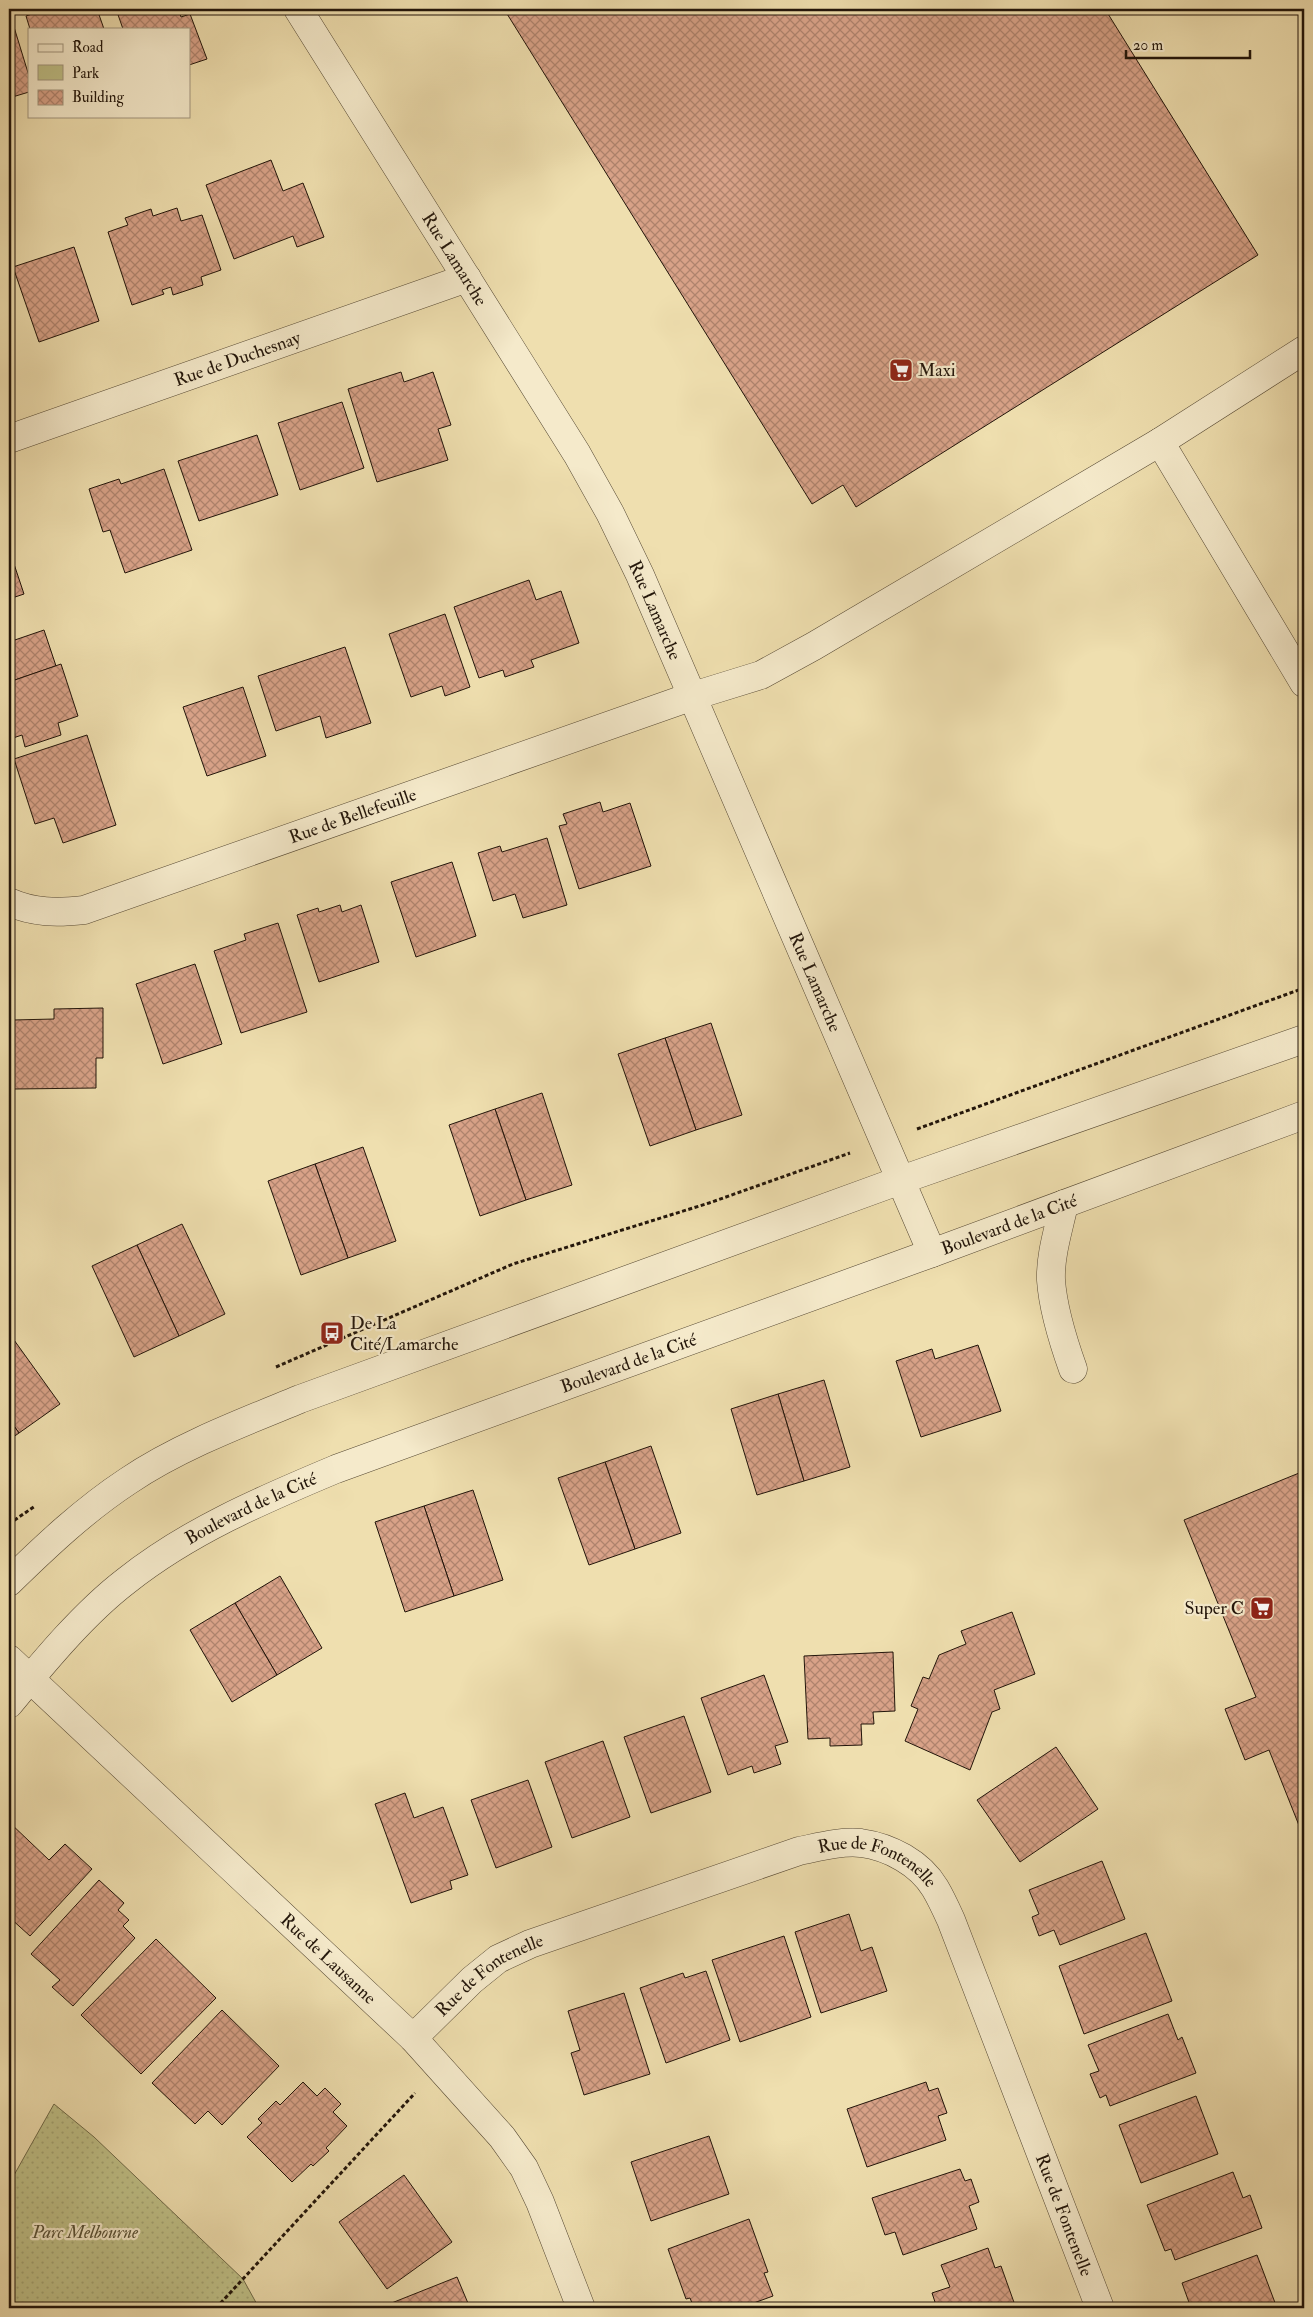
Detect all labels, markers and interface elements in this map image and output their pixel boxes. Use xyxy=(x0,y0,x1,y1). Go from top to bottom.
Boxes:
legend xyxy=(28,28,190,118)
scale bar xyxy=(1126,28,1249,60)
text: 20 m xyxy=(1133,36,1163,55)
text: Road xyxy=(72,38,104,57)
text: Park xyxy=(72,64,99,83)
text: Building xyxy=(72,88,124,107)
street label: Rue Lamarche xyxy=(417,208,493,310)
street label: Rue de Duchesnay xyxy=(171,326,305,392)
supermarket icon: Maxi xyxy=(888,357,914,383)
place label: Maxi xyxy=(918,359,956,382)
street label: Rue Lamarche xyxy=(623,557,687,664)
street label: Rue de Bellefeuille xyxy=(286,782,420,849)
street label: Rue Lamarche xyxy=(784,929,847,1036)
street label: Boulevard de la Cité xyxy=(938,1189,1081,1260)
place label: De La Cité/Lamarche xyxy=(350,1312,459,1356)
bus stop icon: De La Cité/Lamarche xyxy=(319,1320,345,1346)
street label: Boulevard de la Cité xyxy=(557,1328,700,1398)
street label: Boulevard de la Cité xyxy=(181,1467,320,1550)
supermarket icon: Super C xyxy=(1249,1595,1275,1621)
place label: Super C xyxy=(1184,1597,1244,1620)
street label: Rue de Fontenelle xyxy=(816,1831,943,1892)
street label: Rue de Lausanne xyxy=(276,1908,382,2009)
street label: Rue de Fontenelle xyxy=(430,1929,547,2021)
street label: Rue de Fontenelle xyxy=(1030,2151,1098,2280)
park label: Parc Melbourne xyxy=(31,2221,139,2244)

